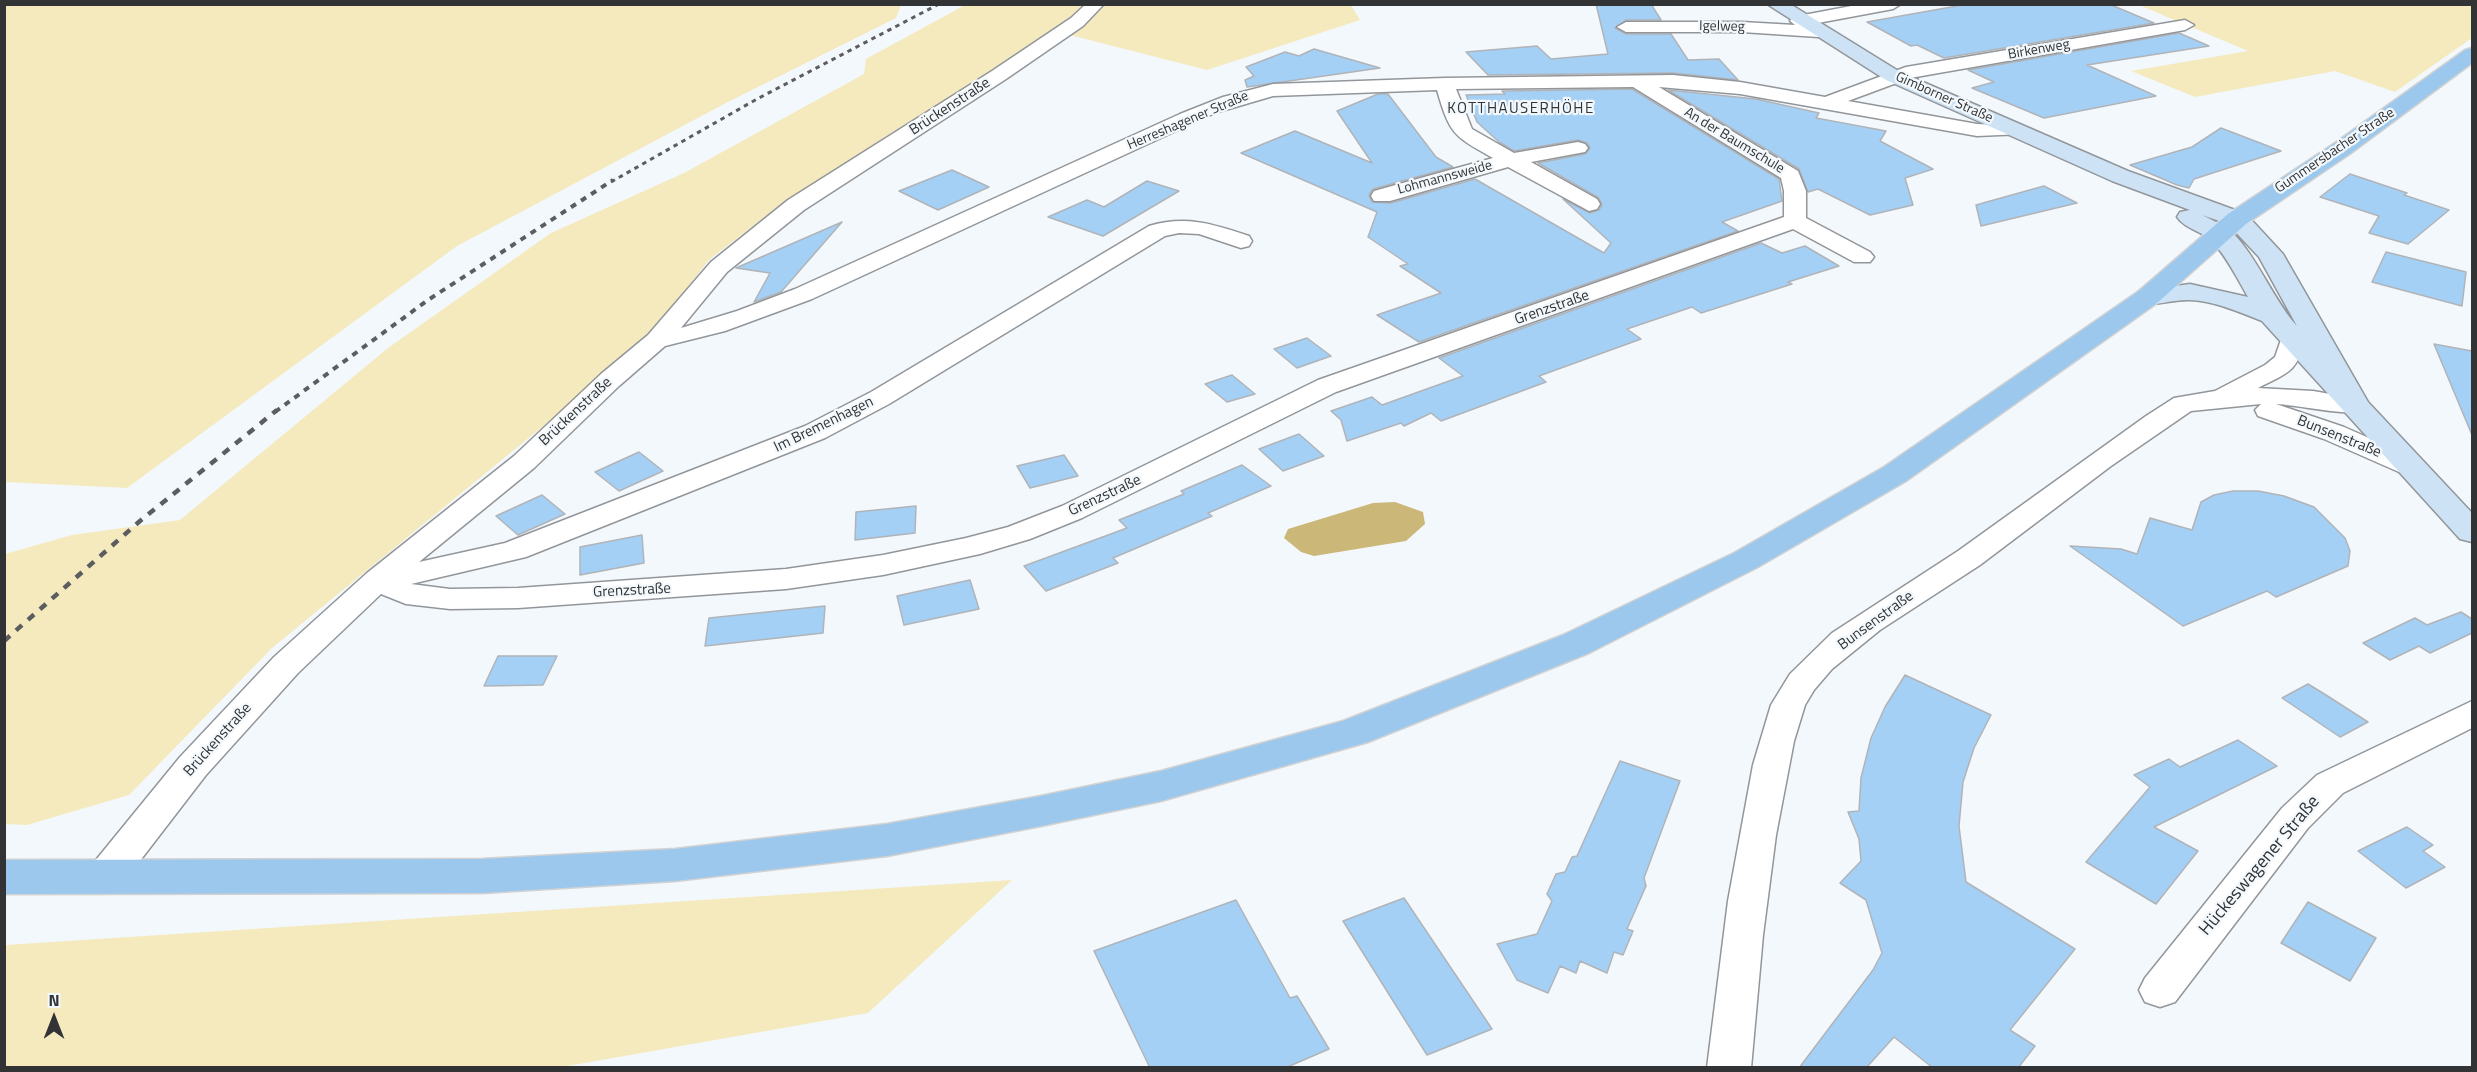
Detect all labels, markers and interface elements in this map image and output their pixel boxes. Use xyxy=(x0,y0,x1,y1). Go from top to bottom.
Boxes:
street label: Igelweg xyxy=(1699,18,1745,36)
street label: Birkenweg xyxy=(2007,36,2071,64)
street label: Gimborner Straße xyxy=(1893,69,1995,127)
street label: Brückenstraße xyxy=(906,74,994,140)
street label: Herreshagener Straße xyxy=(1125,88,1251,154)
district label: KOTTHAUSERHÖHE xyxy=(1447,100,1595,118)
street label: An der Baumschule xyxy=(1681,104,1787,178)
street label: Gummersbacher Straße xyxy=(2272,105,2398,197)
street label: Lohmannsweide xyxy=(1396,157,1494,199)
street label: Grenzstraße xyxy=(1512,287,1592,329)
street label: Brückenstraße xyxy=(536,374,616,450)
street label: Im Bremenhagen xyxy=(771,393,877,457)
street label: Bunsenstraße xyxy=(2294,412,2384,462)
street label: Grenzstraße xyxy=(1066,471,1144,521)
street label: Grenzstraße xyxy=(593,580,671,602)
street label: Bunsenstraße xyxy=(1835,588,1917,654)
street label: Brückenstraße xyxy=(180,700,256,780)
street label: Hückeswagener Straße xyxy=(2195,792,2325,940)
north arrow xyxy=(24,988,84,1048)
text: N xyxy=(48,988,60,1012)

